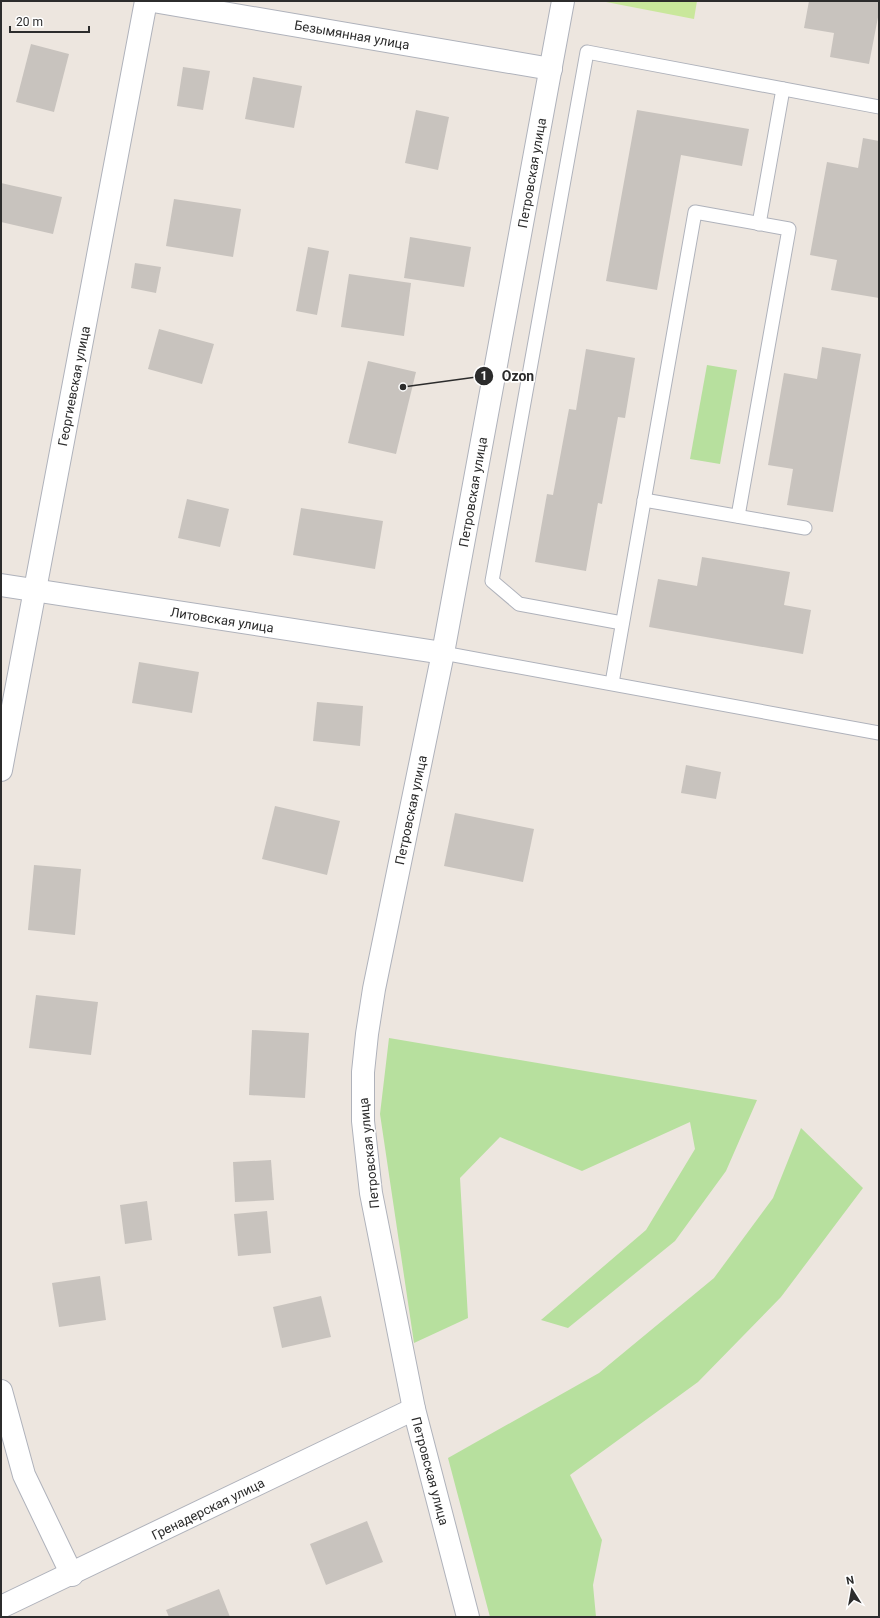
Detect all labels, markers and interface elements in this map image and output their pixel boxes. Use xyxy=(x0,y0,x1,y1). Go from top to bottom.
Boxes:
scale bar xyxy=(10,8,89,34)
text: 20 m xyxy=(16,15,43,29)
street label: Безымянная улица xyxy=(293,17,411,53)
street label: Петровская улица xyxy=(515,117,549,229)
street label: Георгиевская улица xyxy=(55,325,93,447)
callout: Ozon xyxy=(474,363,542,389)
text: Ozon xyxy=(502,368,534,384)
text: 1 xyxy=(481,369,487,383)
street label: Петровская улица xyxy=(456,436,490,548)
street label: Литовская улица xyxy=(169,604,275,636)
street label: Петровская улица xyxy=(392,754,430,866)
street label: Петровская улица xyxy=(356,1097,382,1209)
street label: Петровская улица xyxy=(408,1415,452,1527)
street label: Гренадерская улица xyxy=(149,1475,267,1543)
north arrow xyxy=(832,1570,872,1610)
text: N xyxy=(845,1574,855,1588)

